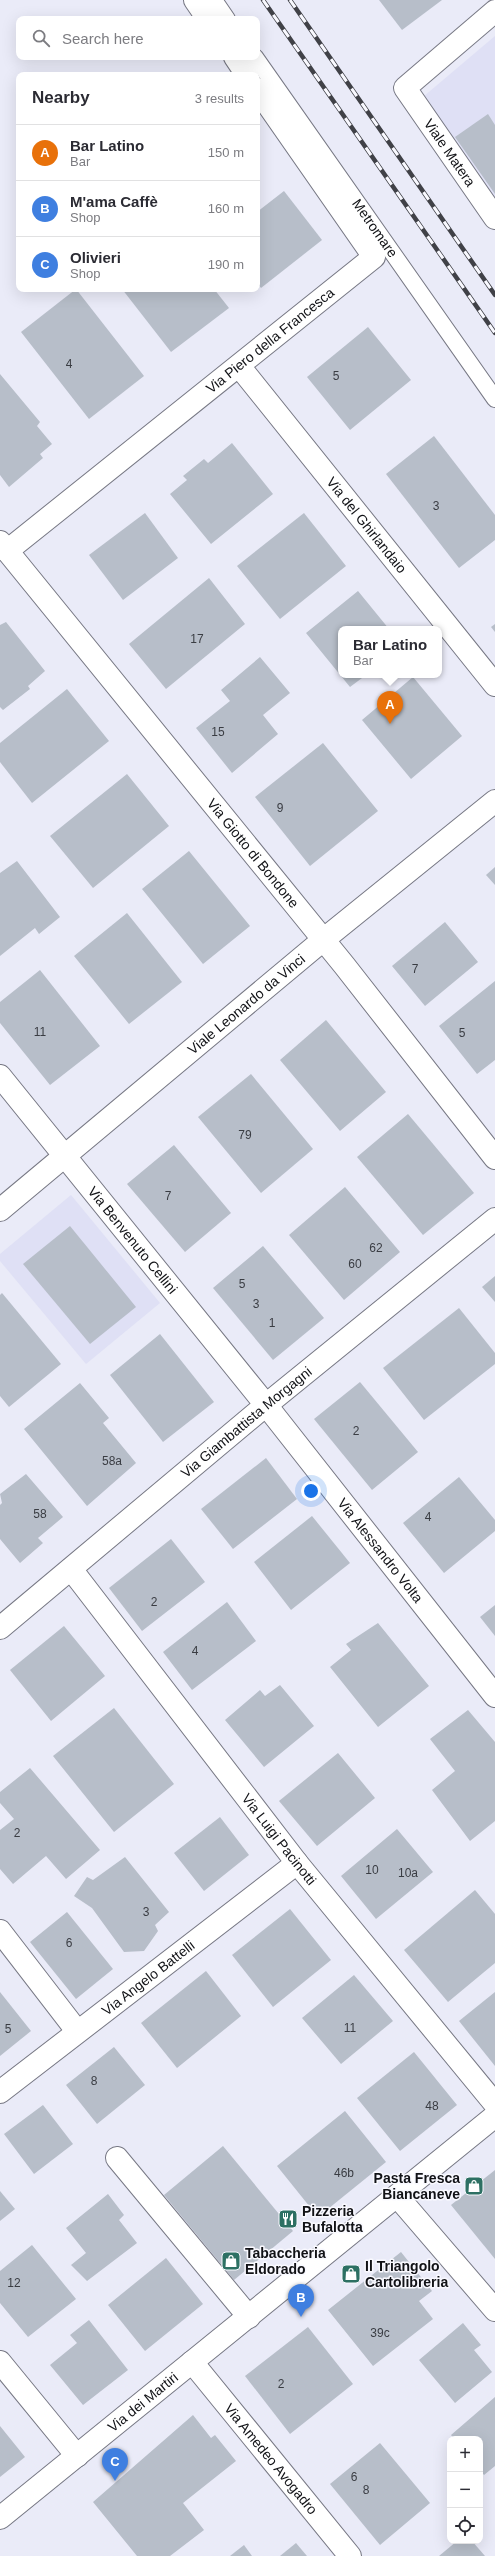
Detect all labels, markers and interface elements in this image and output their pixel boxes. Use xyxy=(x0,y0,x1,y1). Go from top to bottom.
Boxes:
search box xyxy=(16,16,260,60)
icon: search xyxy=(30,27,52,49)
text: Search here xyxy=(62,30,144,47)
text: Nearby xyxy=(32,88,90,107)
text: 3 results xyxy=(195,91,244,106)
street label: Viale Matera xyxy=(421,116,479,190)
text: Bar Latino xyxy=(70,137,144,154)
text: A xyxy=(40,145,50,160)
text: 150 m xyxy=(208,145,244,160)
text: Bar xyxy=(70,154,90,169)
text: M'ama Caffè xyxy=(70,193,158,210)
street label: Metromare xyxy=(349,196,401,261)
text: B xyxy=(40,201,50,216)
text: 160 m xyxy=(208,201,244,216)
text: Shop xyxy=(70,210,100,225)
text: Olivieri xyxy=(70,249,121,266)
text: C xyxy=(40,257,50,272)
text: 190 m xyxy=(208,257,244,272)
text: Shop xyxy=(70,266,100,281)
street label: Via Piero della Francesca xyxy=(203,284,337,396)
house number: 4 xyxy=(66,357,73,371)
house number: 5 xyxy=(333,369,340,383)
street label: Via del Ghirlandaio xyxy=(323,474,410,576)
house number: 3 xyxy=(433,499,440,513)
popup xyxy=(338,626,442,678)
house number: 17 xyxy=(190,632,204,646)
text: Bar Latino xyxy=(353,636,427,653)
text: Bar xyxy=(353,653,373,668)
pin: A xyxy=(377,691,403,724)
house number: 15 xyxy=(211,725,225,739)
street label: Via Giotto di Bondone xyxy=(204,795,302,911)
house number: 9 xyxy=(277,801,284,815)
street label: Viale Leonardo da Vinci xyxy=(185,951,308,1058)
house number: 7 xyxy=(412,962,419,976)
house number: 11 xyxy=(34,1025,47,1039)
house number: 5 xyxy=(459,1026,466,1040)
house number: 79 xyxy=(238,1128,252,1142)
street label: Via Benvenuto Cellini xyxy=(85,1183,181,1297)
house number: 7 xyxy=(165,1189,172,1203)
house number: 62 xyxy=(369,1241,383,1255)
house number: 60 xyxy=(348,1257,362,1271)
house number: 5 xyxy=(239,1277,246,1291)
house number: 3 xyxy=(253,1297,260,1311)
house number: 1 xyxy=(269,1316,276,1330)
street label: Via Giambattista Morgagni xyxy=(178,1363,315,1481)
house number: 2 xyxy=(353,1424,360,1438)
house number: 58a xyxy=(102,1454,122,1468)
your location xyxy=(301,1481,321,1501)
street label: Via Alessandro Volta xyxy=(334,1495,426,1606)
house number: 58 xyxy=(33,1507,47,1521)
house number: 4 xyxy=(425,1510,432,1524)
house number: 2 xyxy=(151,1595,158,1609)
house number: 4 xyxy=(192,1644,199,1658)
street label: Via Luigi Pacinotti xyxy=(239,1790,320,1888)
house number: 2 xyxy=(14,1826,21,1840)
house number: 10 xyxy=(365,1863,379,1877)
house number: 10a xyxy=(398,1866,418,1880)
house number: 3 xyxy=(143,1905,150,1919)
house number: 6 xyxy=(66,1936,73,1950)
street label: Via Angelo Battelli xyxy=(99,1937,198,2019)
house number: 11 xyxy=(344,2021,357,2035)
house number: 5 xyxy=(5,2022,12,2036)
house number: 8 xyxy=(91,2074,98,2088)
house number: 48 xyxy=(425,2099,439,2113)
house number: 46b xyxy=(334,2166,354,2180)
place label: Pasta Fresca Biancaneve xyxy=(374,2170,460,2202)
shop icon: Pasta Fresca Biancaneve xyxy=(463,2175,485,2197)
place label: Pizzeria Bufalotta xyxy=(302,2203,363,2235)
restaurant icon: Pizzeria Bufalotta xyxy=(277,2208,299,2230)
place label: Tabaccheria Eldorado xyxy=(245,2245,326,2277)
shop icon: Tabaccheria Eldorado xyxy=(220,2250,242,2272)
place label: Il Triangolo Cartolibreria xyxy=(365,2258,448,2290)
shop icon: Il Triangolo Cartolibreria xyxy=(340,2263,362,2285)
house number: 12 xyxy=(7,2276,21,2290)
pin: B xyxy=(288,2284,314,2317)
house number: 39c xyxy=(370,2326,390,2340)
street label: Via dei Martiri xyxy=(105,2369,181,2435)
house number: 2 xyxy=(278,2377,285,2391)
street label: Via Amedeo Avogadro xyxy=(221,2400,321,2518)
map controls xyxy=(447,2436,483,2544)
button: + xyxy=(447,2436,483,2472)
pin: C xyxy=(102,2448,128,2481)
house number: 6 xyxy=(351,2470,358,2484)
button: − xyxy=(447,2472,483,2508)
house number: 8 xyxy=(363,2483,370,2497)
button: locate xyxy=(447,2508,483,2544)

